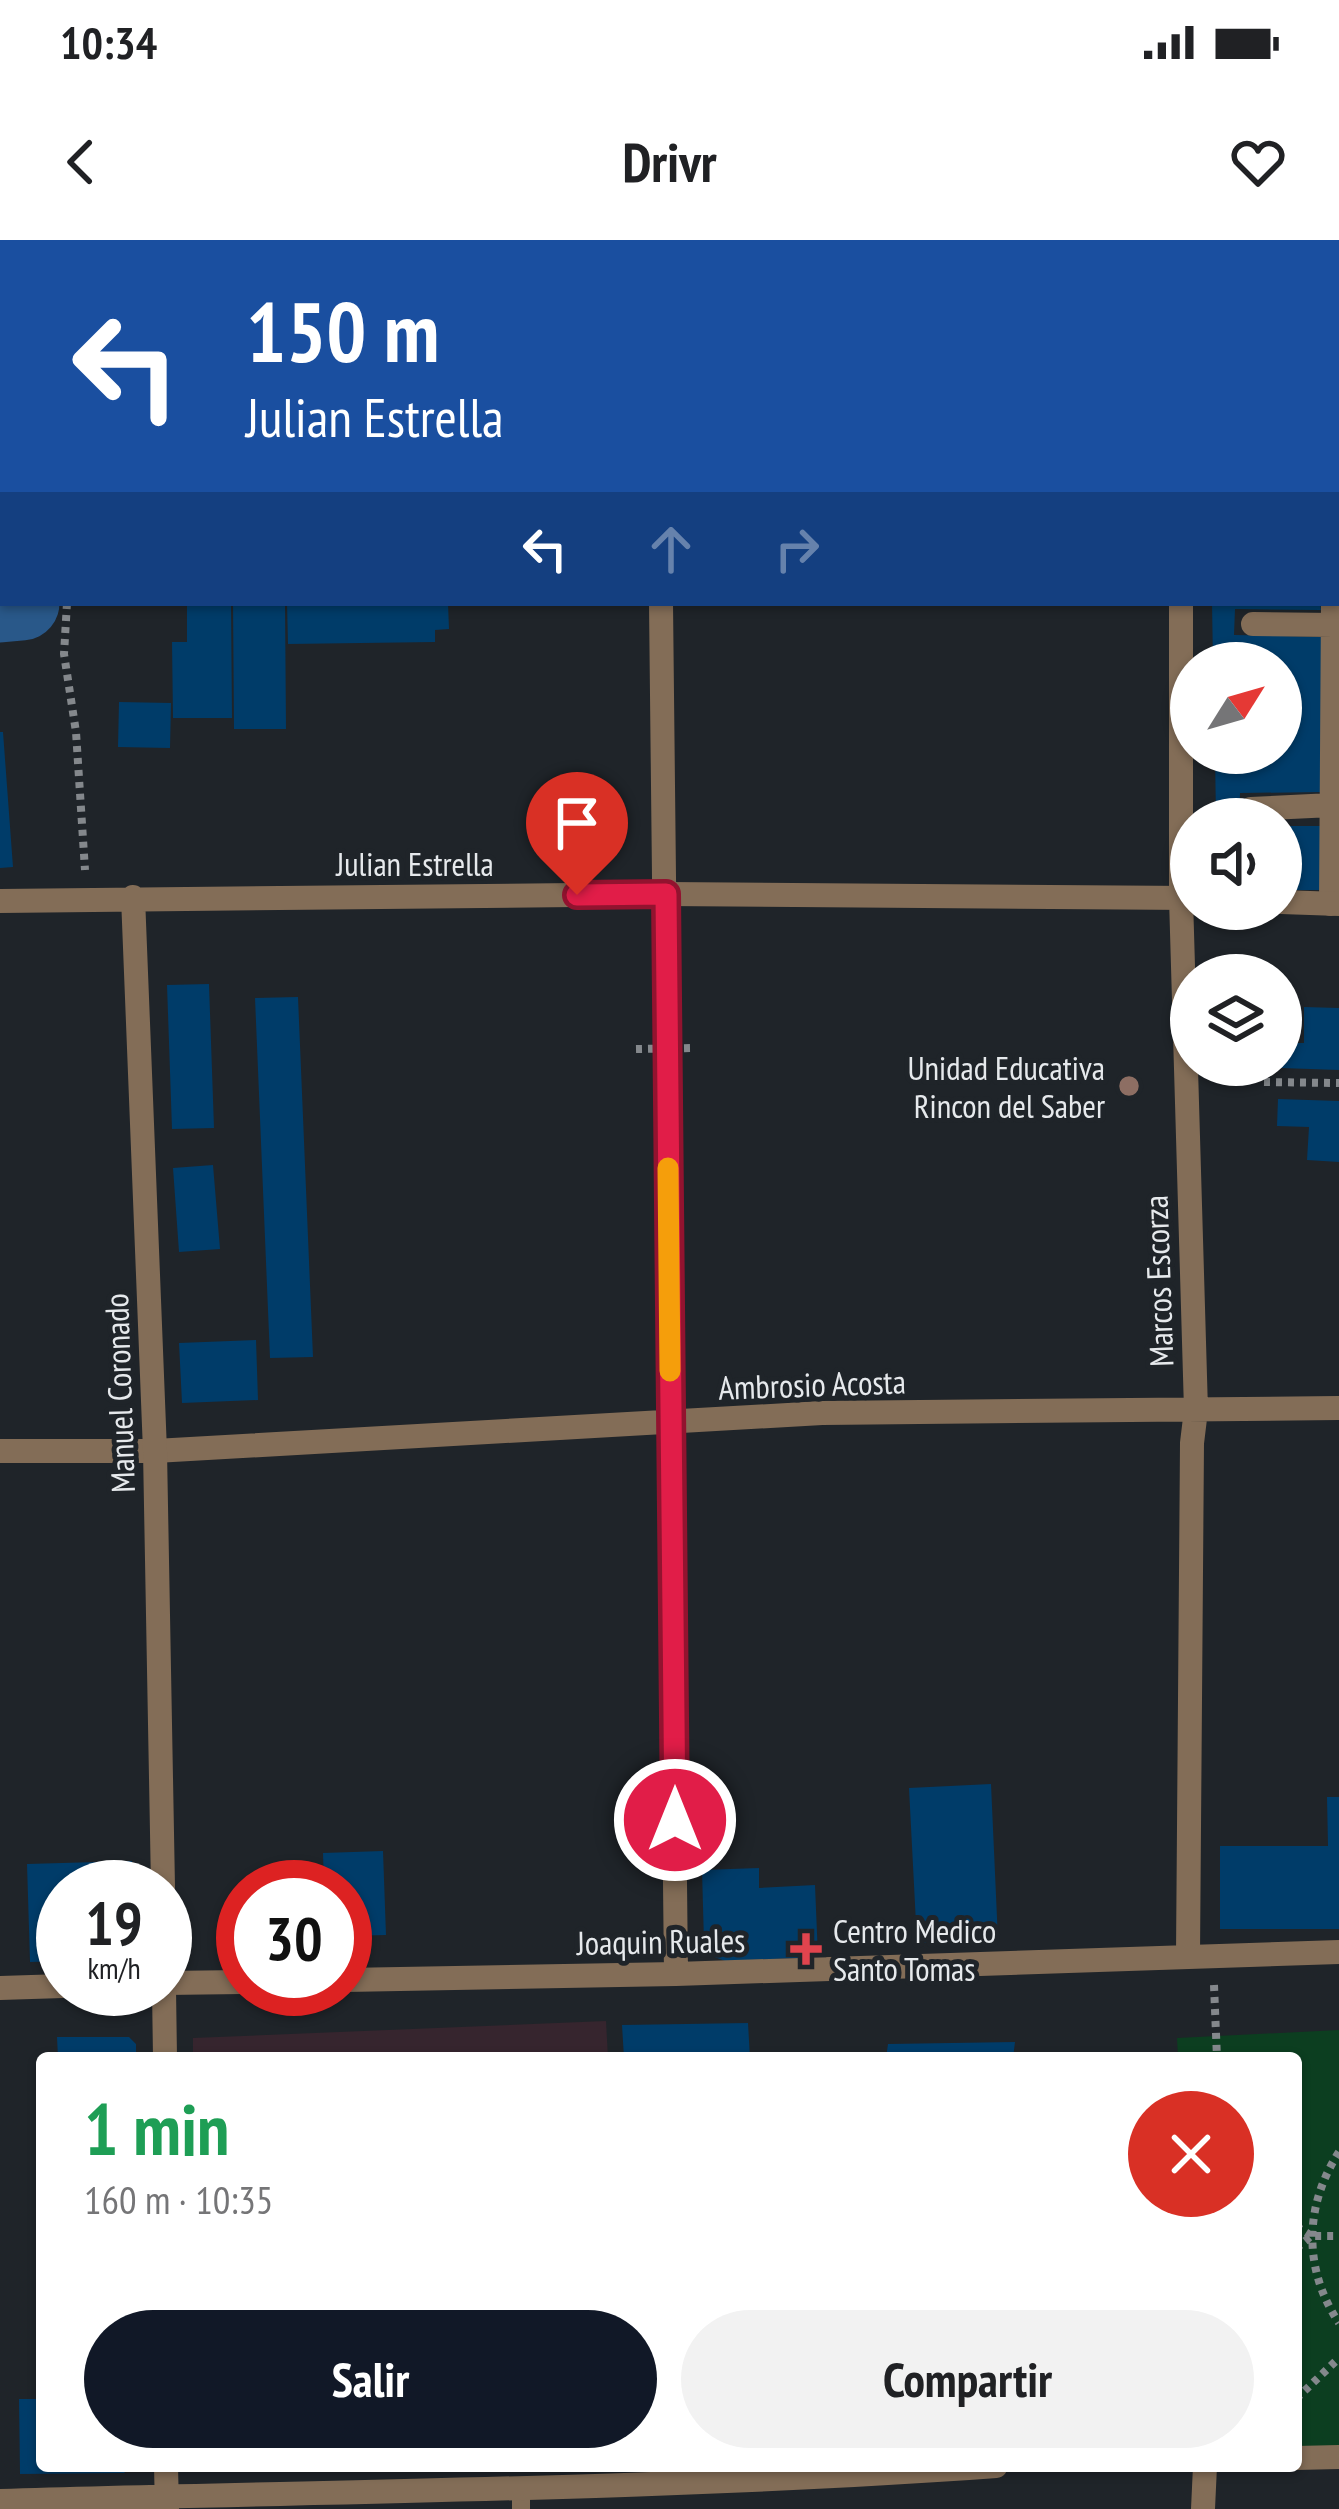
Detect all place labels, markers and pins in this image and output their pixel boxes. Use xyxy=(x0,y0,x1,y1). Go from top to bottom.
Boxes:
pin xyxy=(526,772,628,895)
place label: Unidad Educativa Rincon del Saber xyxy=(907,1046,1105,1127)
marker: Unidad Educativa Rincon del Saber xyxy=(1116,1073,1142,1099)
place label: Centro Medico Santo Tomas xyxy=(833,1909,996,1990)
marker: Centro Medico Santo Tomas xyxy=(790,1933,822,1965)

